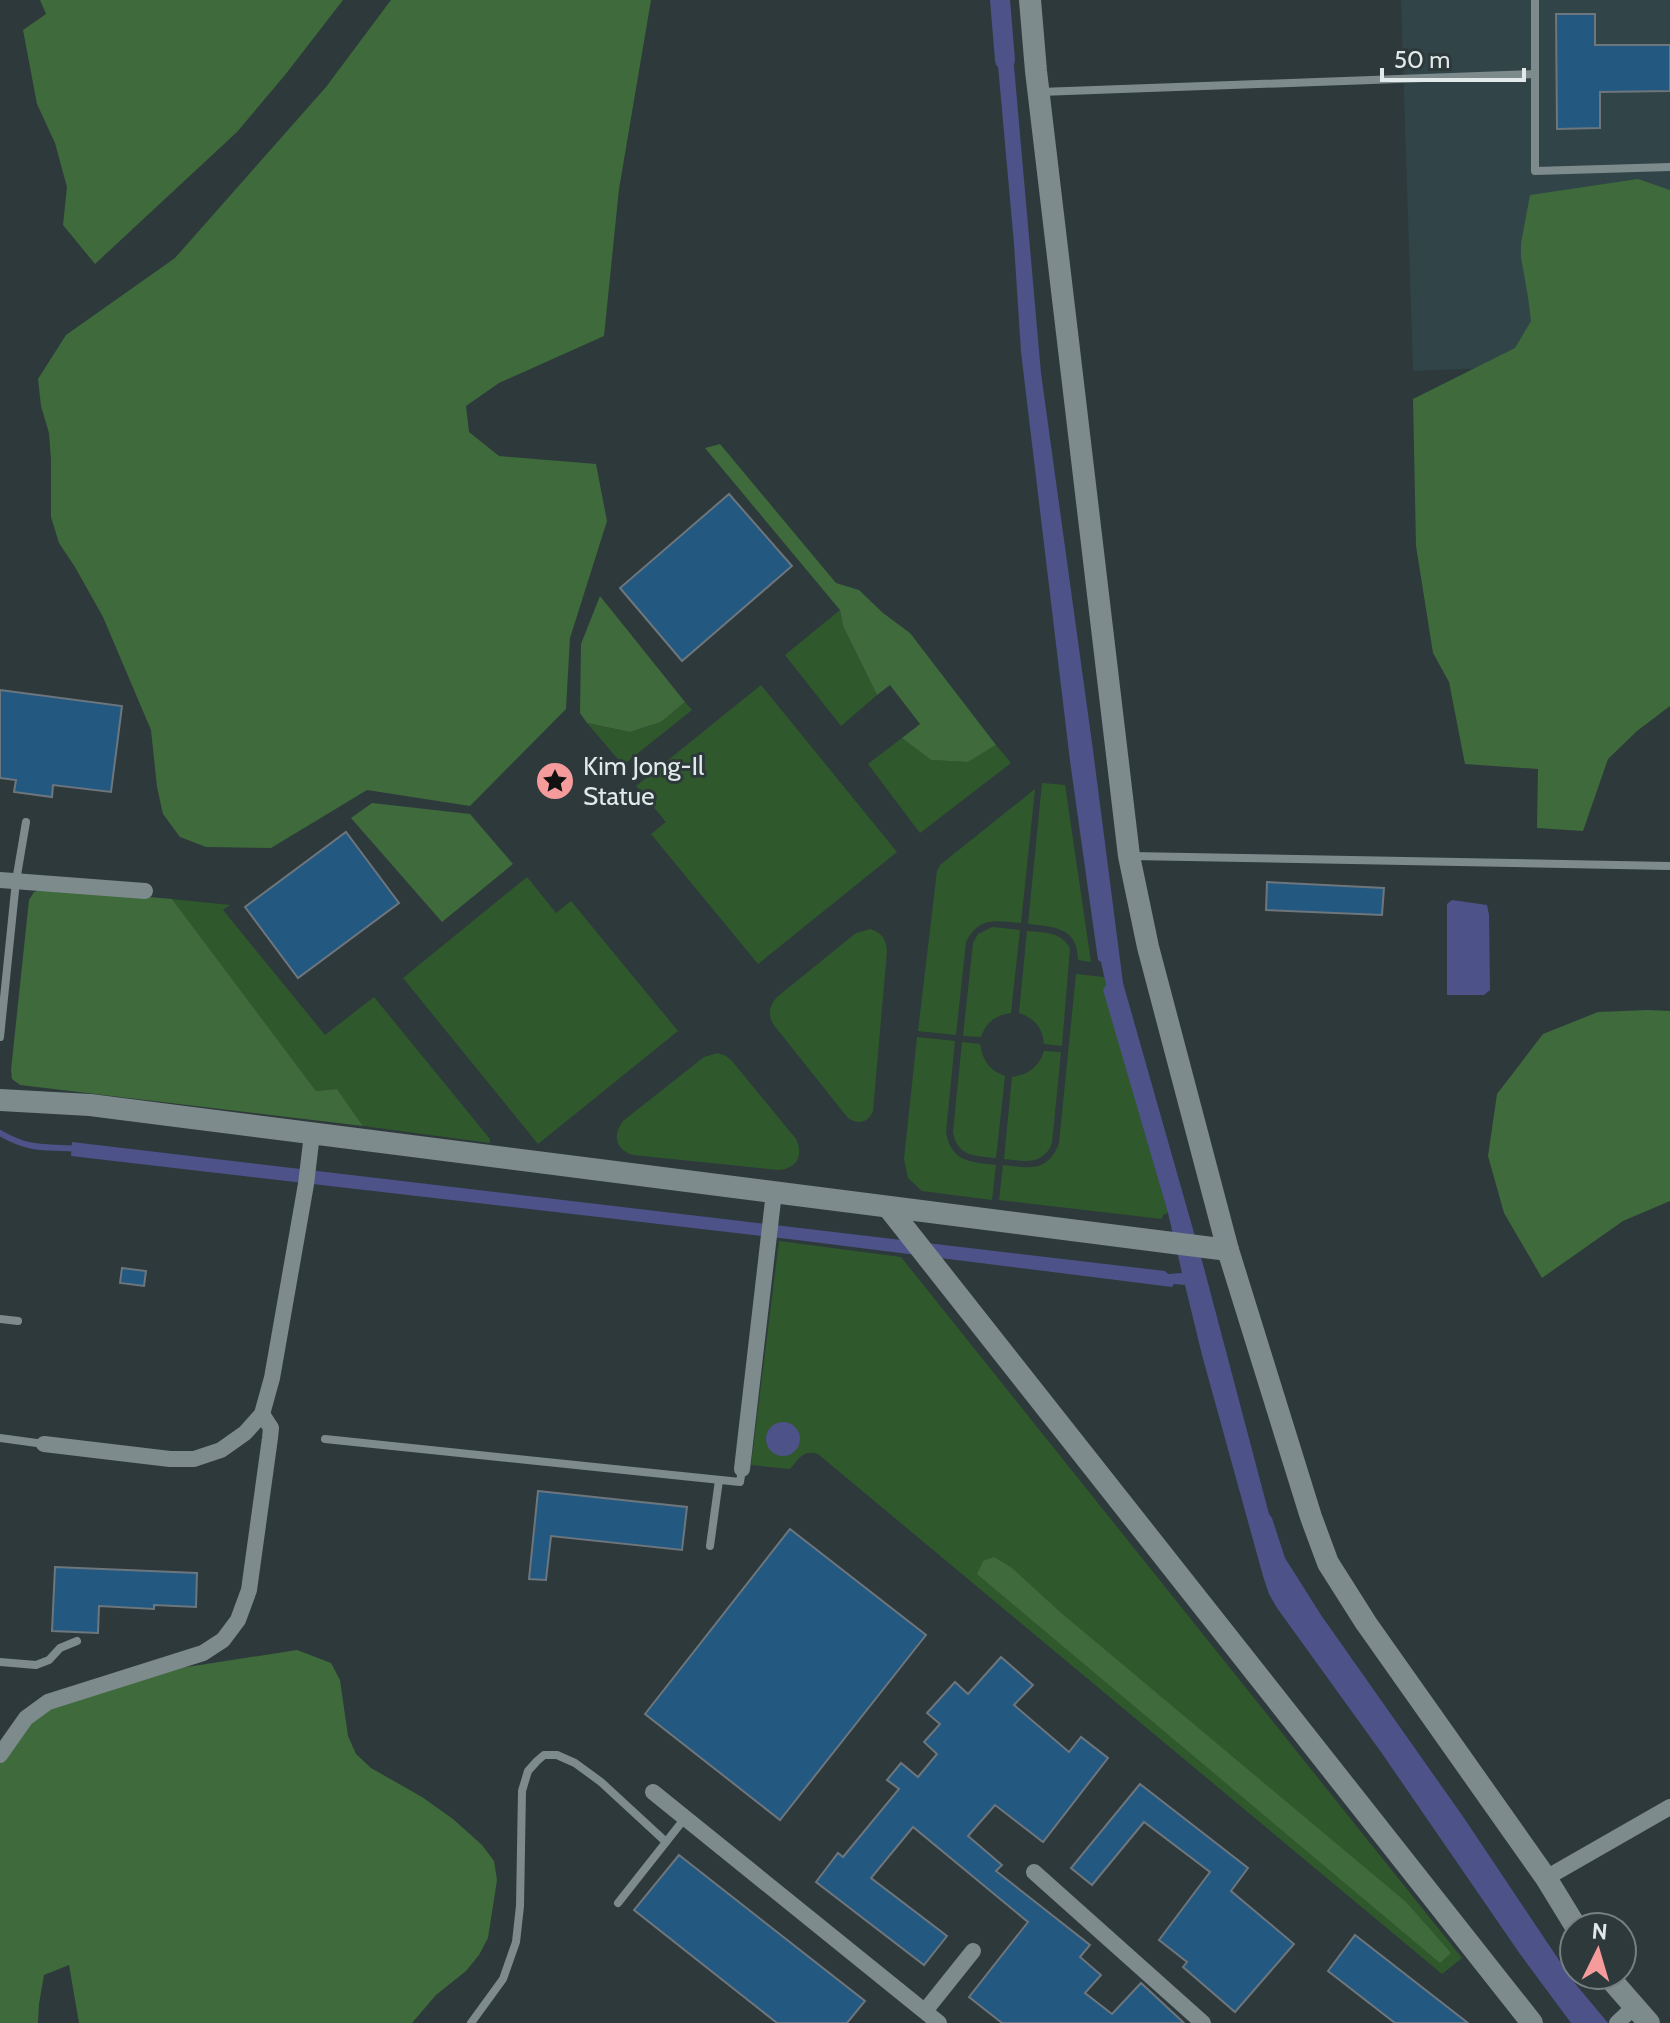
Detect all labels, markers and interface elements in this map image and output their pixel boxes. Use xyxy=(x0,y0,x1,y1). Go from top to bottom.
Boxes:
scale bar xyxy=(1382,32,1524,82)
text: 50 m xyxy=(1394,45,1450,74)
place label: Kim Jong-Il Statue xyxy=(583,750,704,812)
place icon: Kim Jong-Il Statue xyxy=(534,760,576,802)
north arrow xyxy=(1558,1911,1638,1991)
text: N xyxy=(1591,1917,1609,1946)

